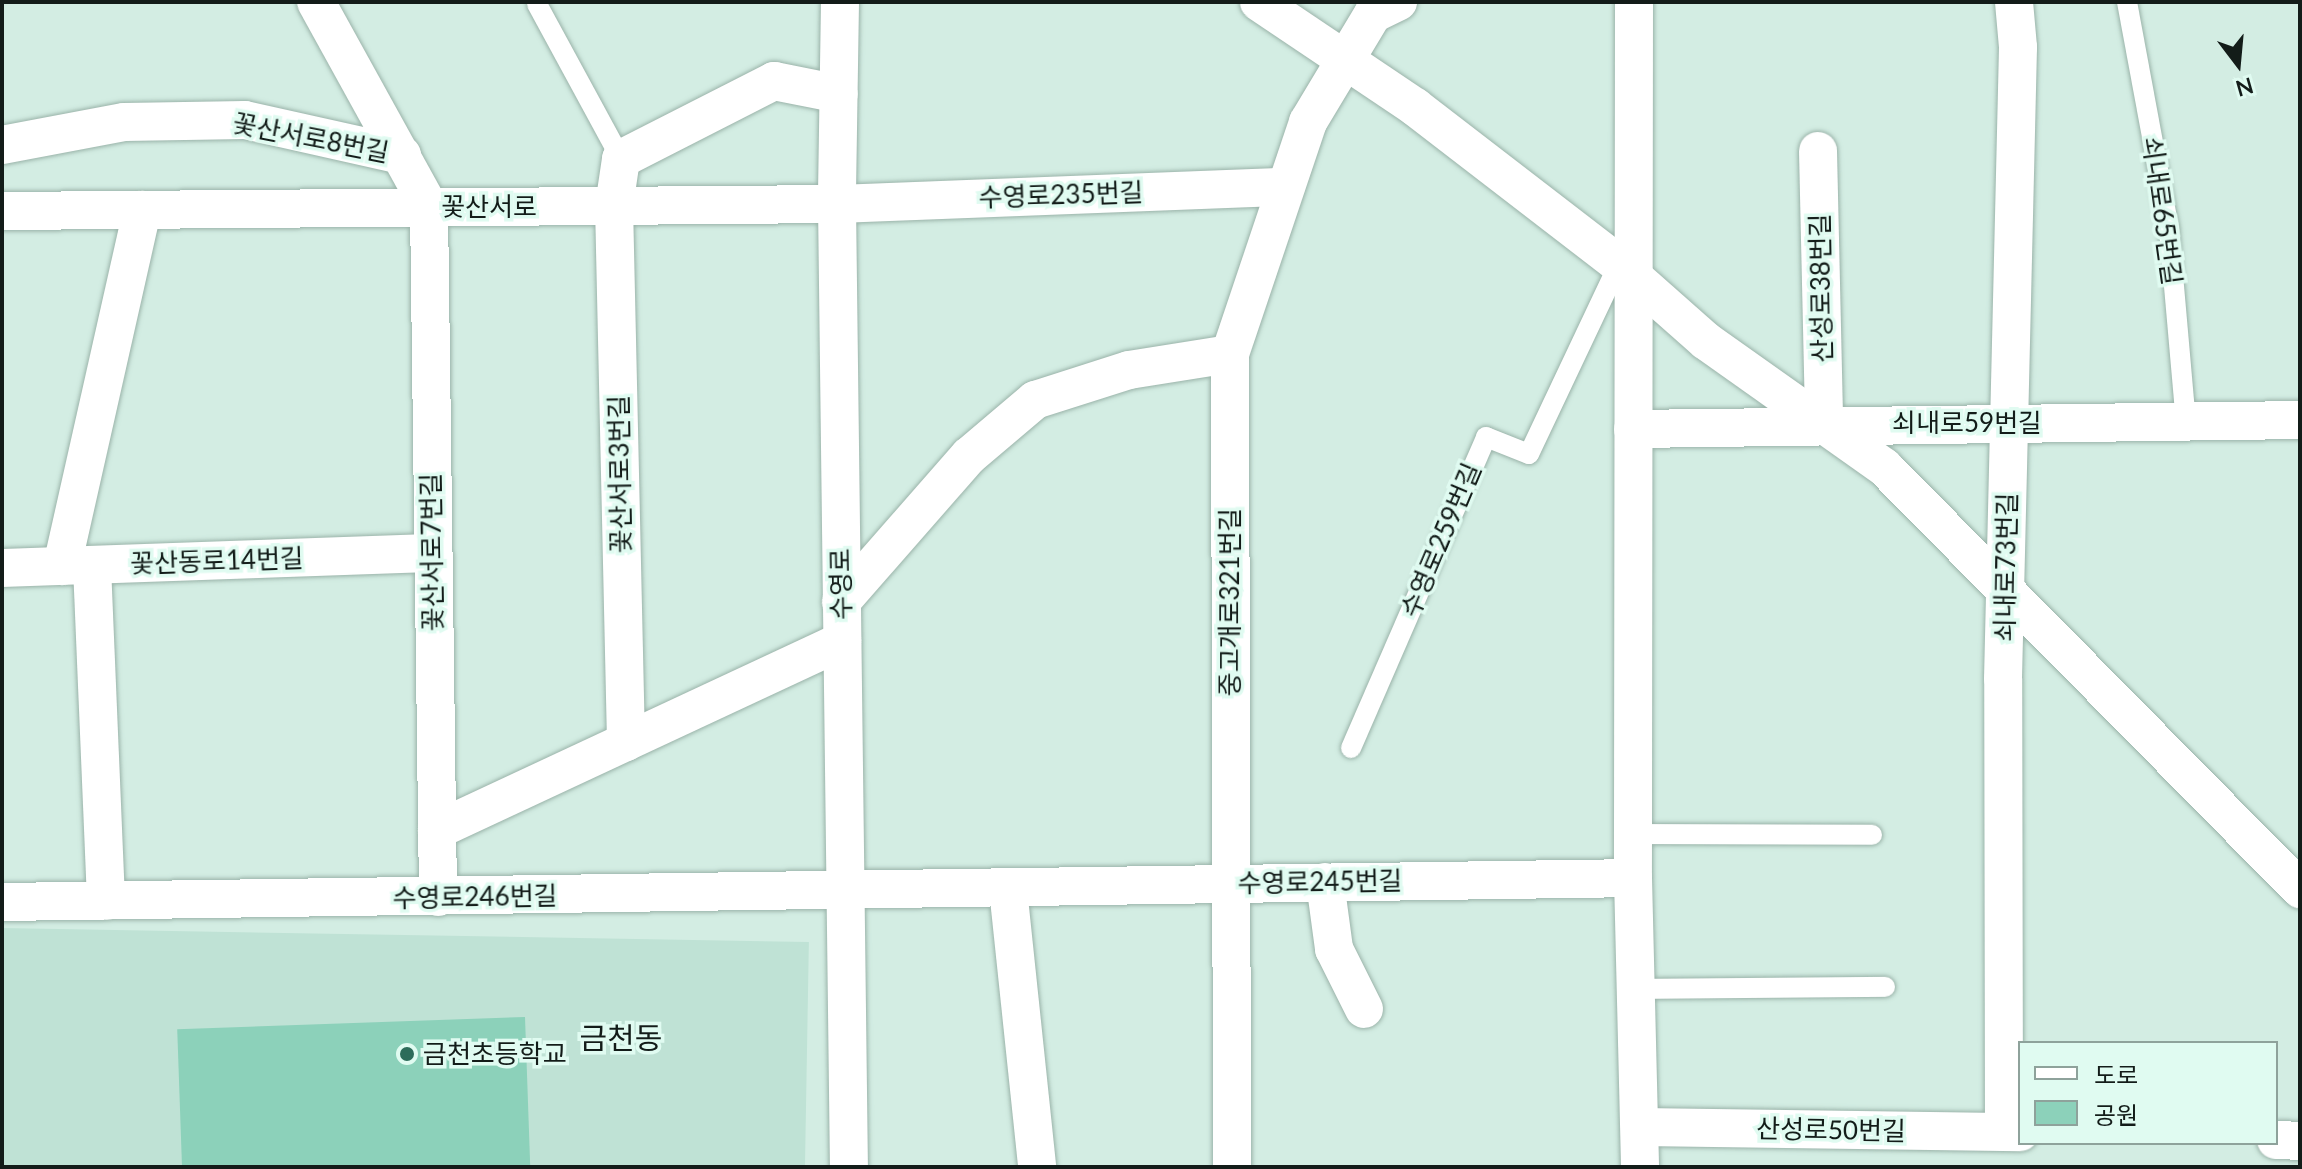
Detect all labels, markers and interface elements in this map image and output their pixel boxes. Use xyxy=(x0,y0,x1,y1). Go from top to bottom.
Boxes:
north arrow xyxy=(2198,24,2278,104)
text: N xyxy=(2233,72,2257,103)
street label: 꽃산서로8번길 xyxy=(230,108,392,168)
street label: 쇠내로65번길 xyxy=(2136,135,2188,287)
street label: 수영로235번길 xyxy=(978,177,1144,213)
street label: 꽃산서로 xyxy=(441,191,537,223)
street label: 산성로38번길 xyxy=(1804,213,1838,363)
street label: 꽃산서로3번길 xyxy=(603,394,637,554)
street label: 쇠내로59번길 xyxy=(1892,407,2042,439)
street label: 수영로259번길 xyxy=(1394,458,1488,622)
street label: 꽃산서로7번길 xyxy=(415,472,449,632)
street label: 쇠내로73번길 xyxy=(1989,492,2023,642)
street label: 중고개로321번길 xyxy=(1214,508,1246,696)
street label: 꽃산동로14번길 xyxy=(130,542,304,580)
street label: 수영로 xyxy=(825,548,857,620)
street label: 수영로245번길 xyxy=(1237,865,1403,899)
street label: 수영로246번길 xyxy=(392,880,558,914)
district label: 금천동 xyxy=(580,1019,662,1055)
place label: 금천초등학교 xyxy=(423,1038,567,1070)
legend xyxy=(2018,1041,2278,1145)
marker: 금천초등학교 xyxy=(398,1045,416,1063)
text: 도로 xyxy=(2094,1060,2138,1089)
text: 공원 xyxy=(2094,1100,2138,1129)
street label: 산성로50번길 xyxy=(1756,1113,1906,1147)

